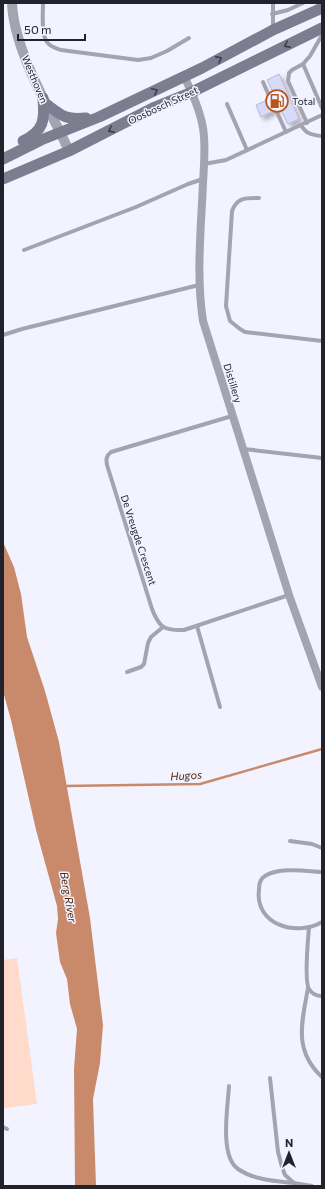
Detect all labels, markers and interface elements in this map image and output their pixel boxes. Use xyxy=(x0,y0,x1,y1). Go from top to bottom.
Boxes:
scale bar xyxy=(18,16,85,42)
text: 50 m xyxy=(24,22,52,36)
one-way arrow xyxy=(284,40,291,47)
street label: Westhoven xyxy=(20,53,50,105)
one-way arrow xyxy=(215,57,222,64)
street label: Oosbosch Street xyxy=(126,84,200,126)
one-way arrow xyxy=(150,88,158,96)
fuel station icon: Total xyxy=(264,88,290,114)
place label: Total xyxy=(292,95,315,107)
one-way arrow xyxy=(108,125,115,132)
street label: Distillery xyxy=(221,362,245,404)
street label: De Vreugde Crescent xyxy=(119,493,159,587)
water label: Hugos xyxy=(170,767,202,783)
water label: Berg River xyxy=(58,871,80,924)
north arrow xyxy=(269,1133,309,1173)
text: N xyxy=(285,1136,293,1149)

